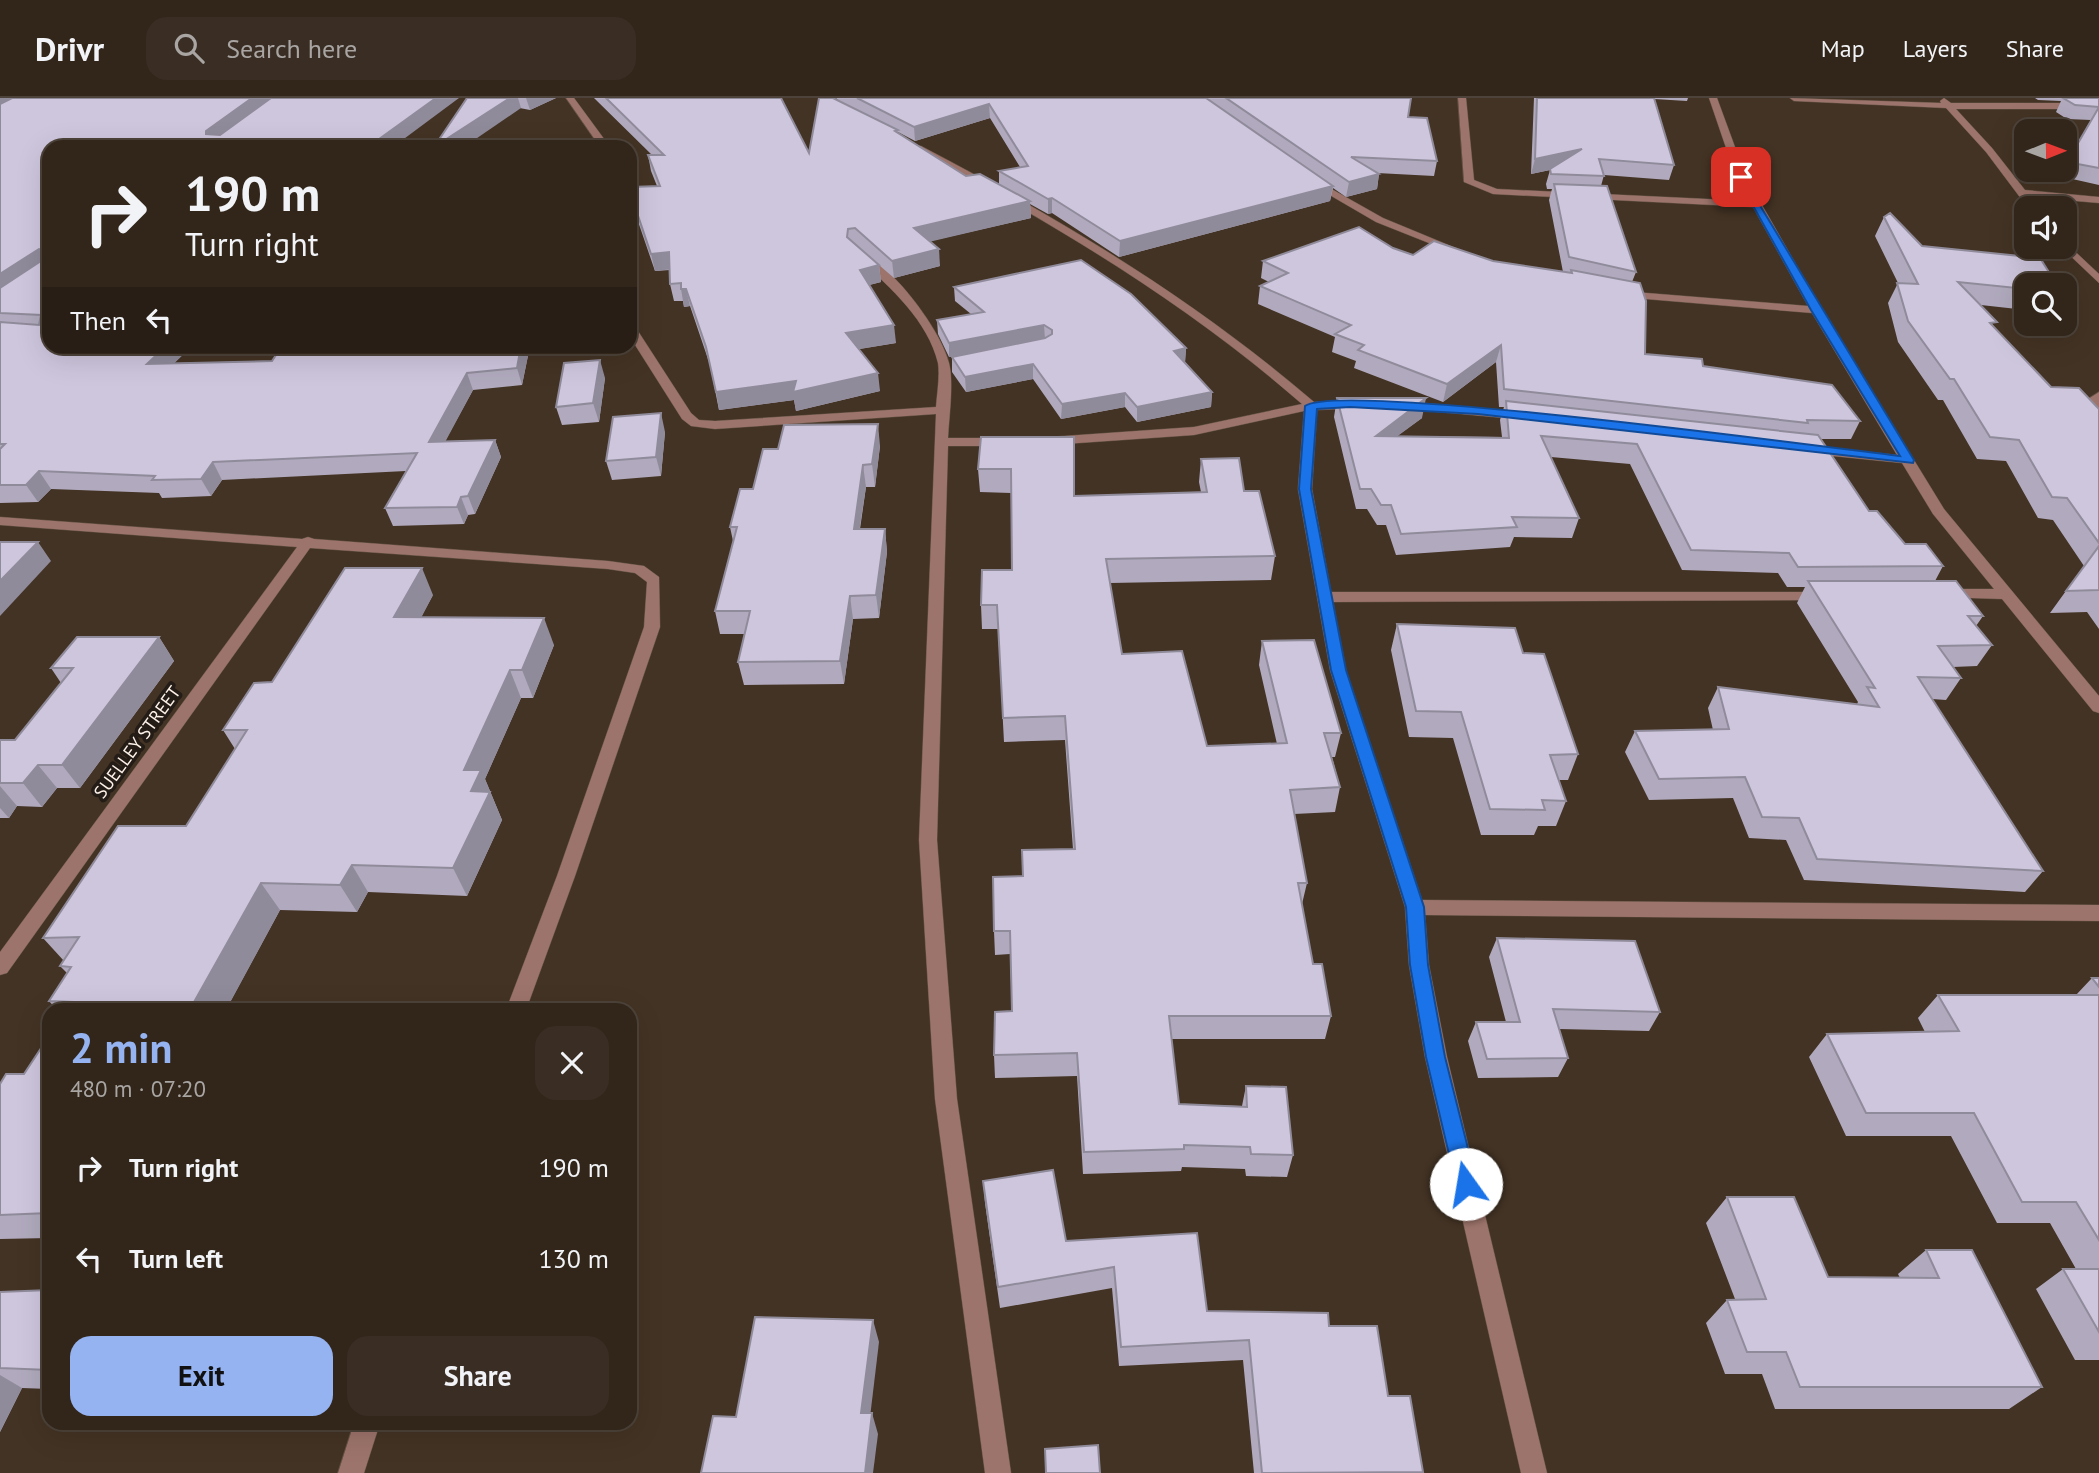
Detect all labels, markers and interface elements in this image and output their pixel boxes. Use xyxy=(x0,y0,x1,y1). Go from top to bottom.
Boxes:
search box xyxy=(146,17,636,80)
text: Drivr xyxy=(35,27,104,70)
icon: search xyxy=(170,29,208,67)
text: Search here xyxy=(226,32,357,65)
text: Map xyxy=(1821,33,1865,64)
text: Layers xyxy=(1903,33,1968,64)
text: Share xyxy=(2006,33,2064,64)
north arrow xyxy=(2014,119,2077,182)
map controls xyxy=(2014,119,2077,336)
pin xyxy=(1711,147,1771,207)
icon: arrive xyxy=(1722,158,1760,196)
text: 190 m xyxy=(185,161,320,225)
icon: right xyxy=(70,168,161,259)
button: sound xyxy=(2014,196,2077,259)
text: Turn right xyxy=(185,223,319,265)
button: search xyxy=(2014,273,2077,336)
icon: left xyxy=(140,301,178,339)
text: Then xyxy=(70,304,126,337)
street label: SUELLEY STREET xyxy=(89,681,185,803)
text: 2 min xyxy=(70,1020,172,1075)
button: close xyxy=(535,1026,609,1100)
text: 480 m · 07:20 xyxy=(70,1074,206,1103)
position arrow xyxy=(1429,1147,1503,1221)
icon: right xyxy=(70,1149,108,1187)
text: Turn right xyxy=(129,1151,238,1184)
text: 190 m xyxy=(538,1151,609,1184)
icon: left xyxy=(70,1240,108,1278)
text: Turn left xyxy=(129,1242,223,1275)
text: 130 m xyxy=(538,1242,609,1275)
button: Exit xyxy=(70,1336,333,1416)
button: Share xyxy=(347,1336,609,1416)

